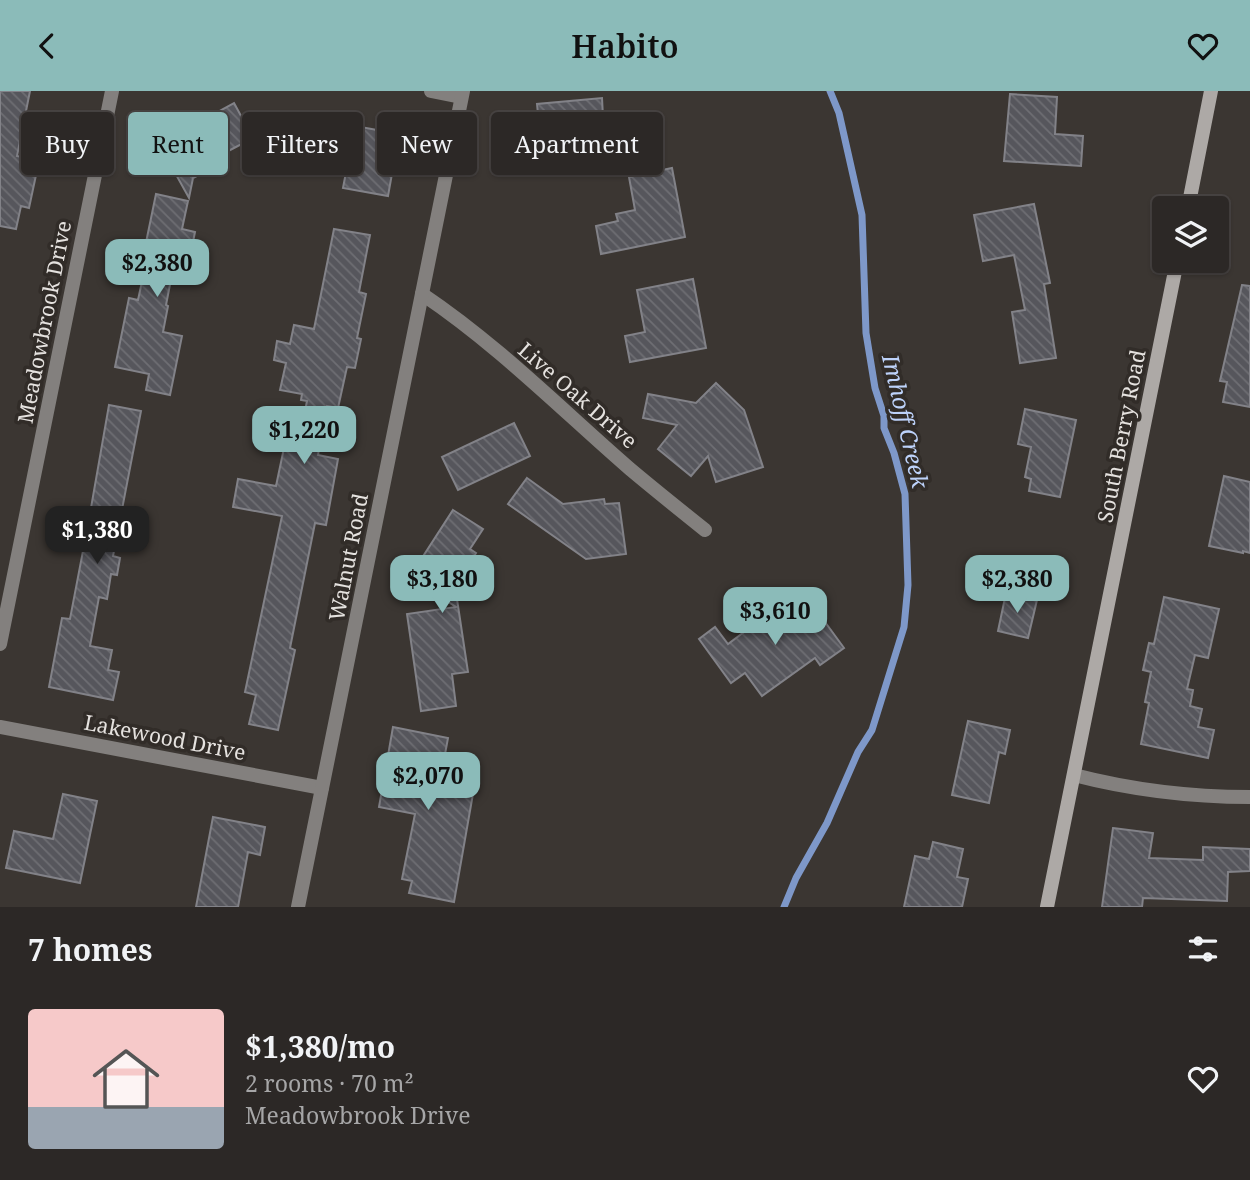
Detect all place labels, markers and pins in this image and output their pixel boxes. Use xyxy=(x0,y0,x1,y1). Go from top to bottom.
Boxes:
pin: $2,380 xyxy=(100,239,214,299)
pin: $1,220 xyxy=(247,407,361,466)
pin: $1,380 xyxy=(40,507,154,566)
pin: $3,180 xyxy=(385,555,499,615)
pin: $2,380 xyxy=(960,555,1074,615)
pin: $3,610 xyxy=(718,587,832,647)
pin: $2,070 xyxy=(371,753,485,812)

